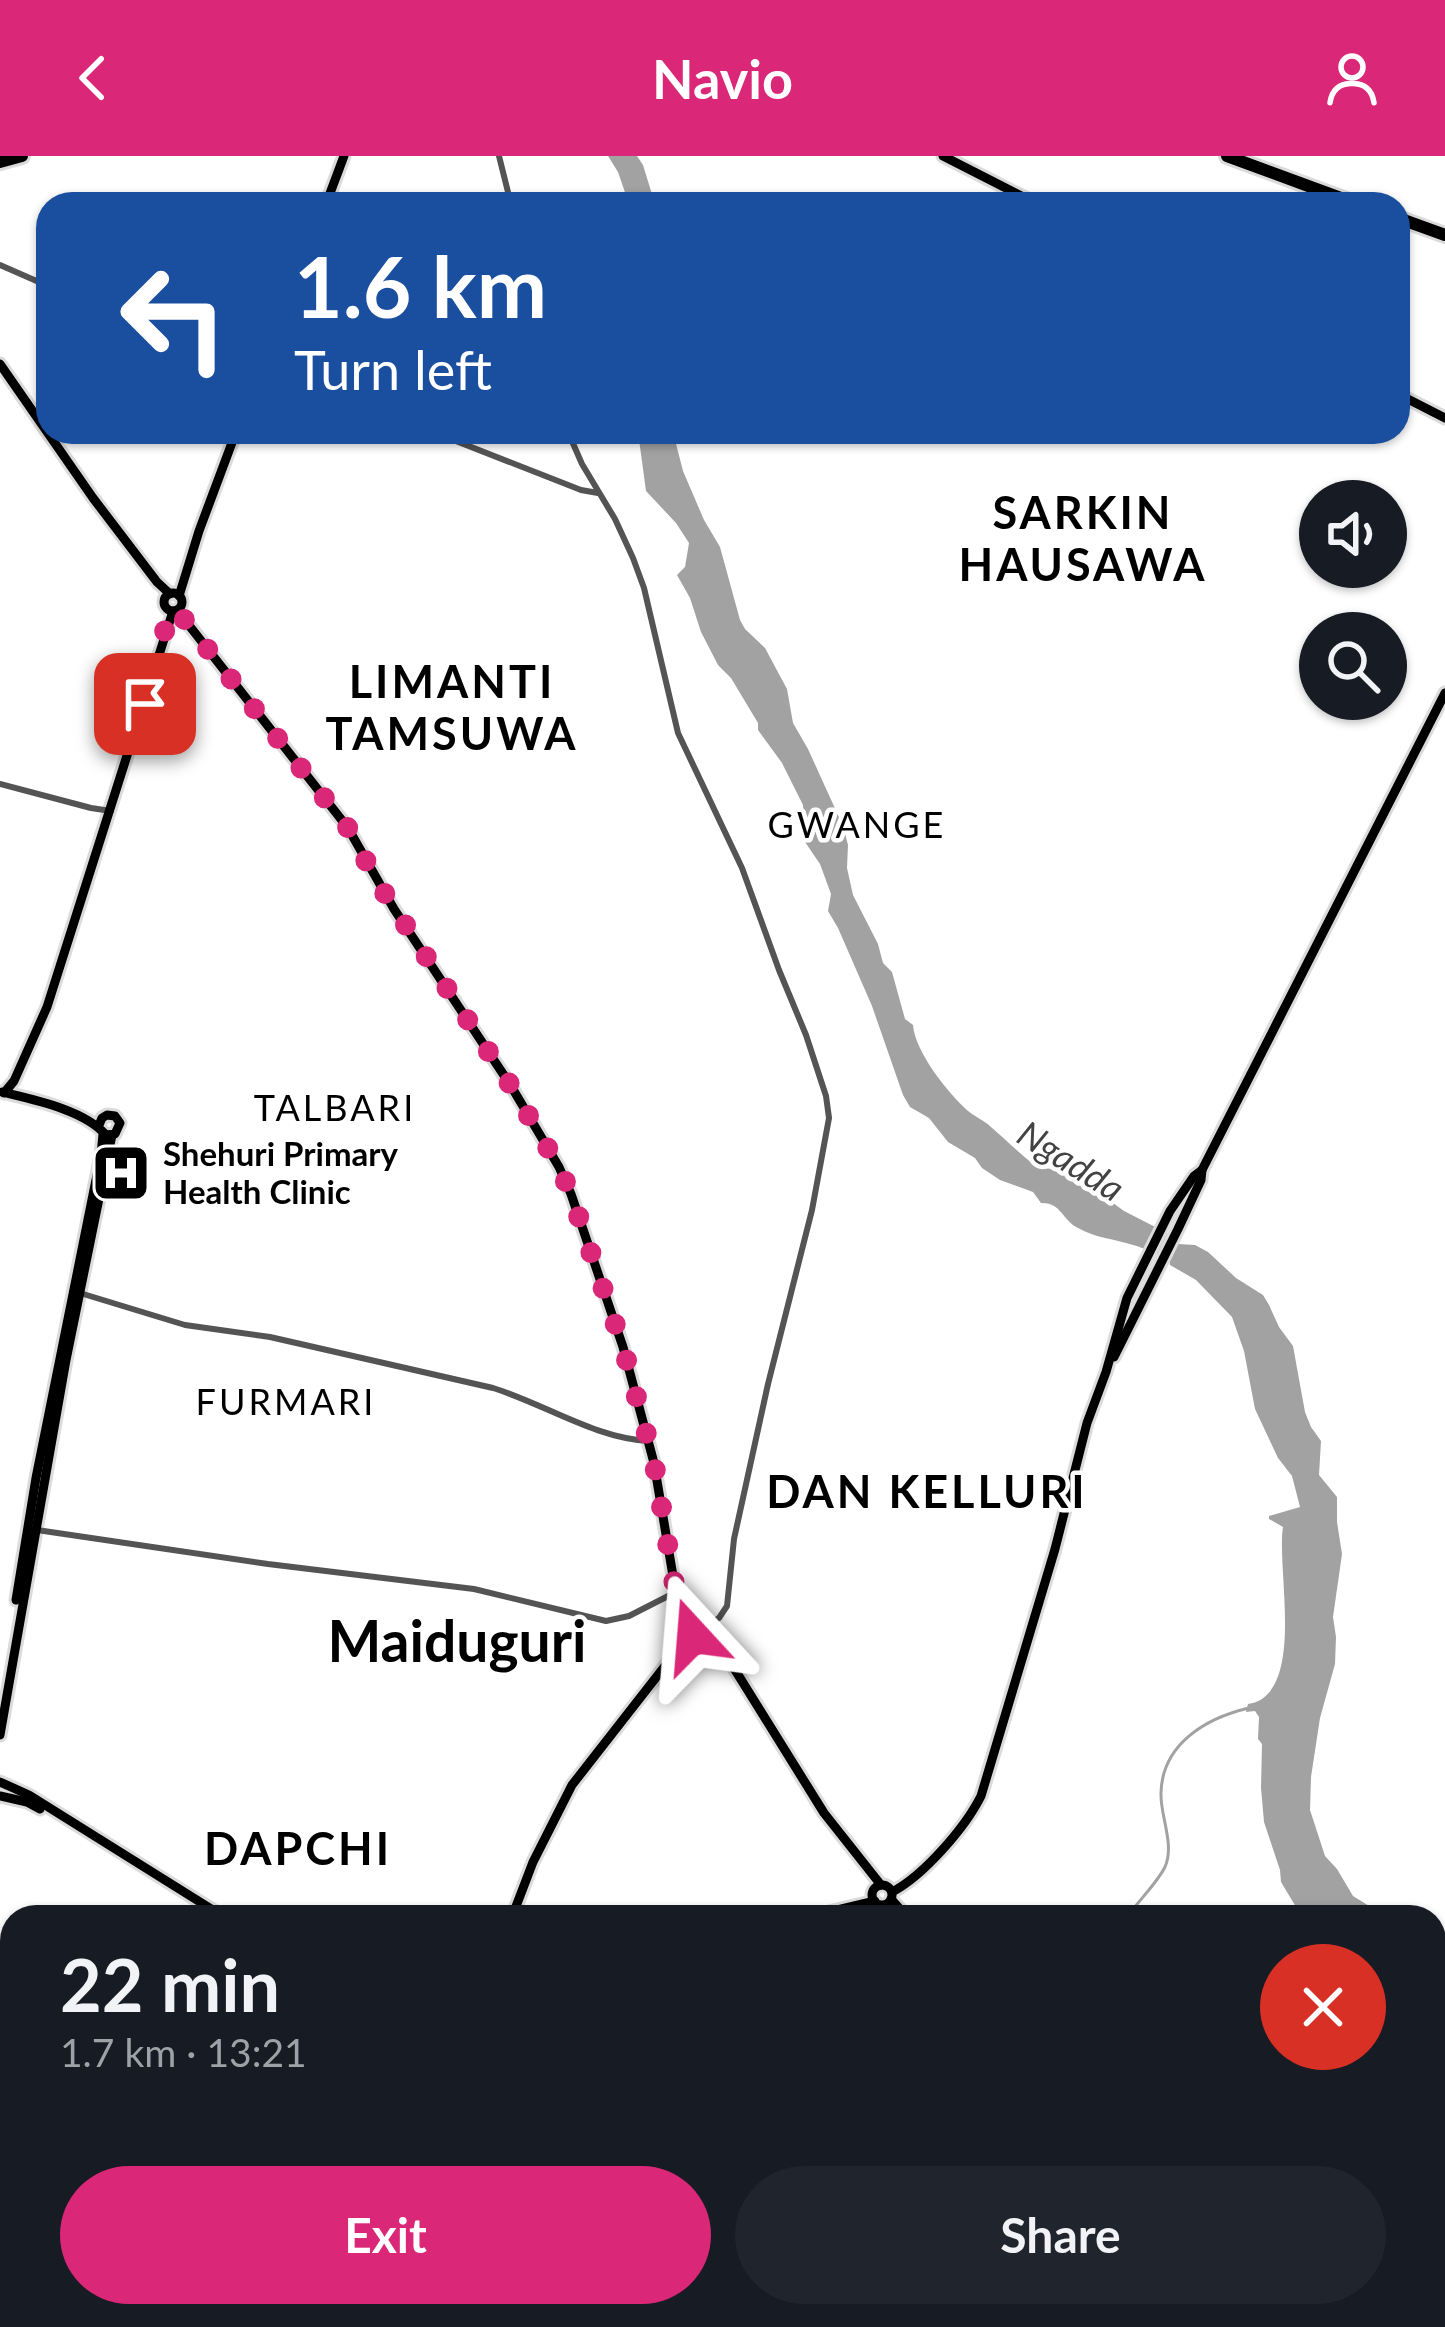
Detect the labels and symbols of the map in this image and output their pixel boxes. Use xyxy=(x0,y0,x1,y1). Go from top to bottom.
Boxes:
district label: SARKIN HAUSAWA xyxy=(958,485,1208,591)
pin xyxy=(94,653,196,755)
district label: LIMANTI TAMSUWA xyxy=(325,654,579,760)
district label: GWANGE xyxy=(768,802,946,846)
district label: TALBARI xyxy=(254,1085,416,1129)
water label: Ngadda xyxy=(1010,1111,1133,1210)
place label: Shehuri Primary Health Clinic xyxy=(163,1133,399,1211)
hospital icon: Shehuri Primary Health Clinic xyxy=(90,1142,152,1204)
district label: FURMARI xyxy=(196,1379,376,1423)
district label: DAN KELLURI xyxy=(766,1464,1088,1518)
position arrow xyxy=(630,1573,756,1699)
district label: Maiduguri xyxy=(327,1606,587,1674)
district label: DAPCHI xyxy=(204,1821,392,1875)

